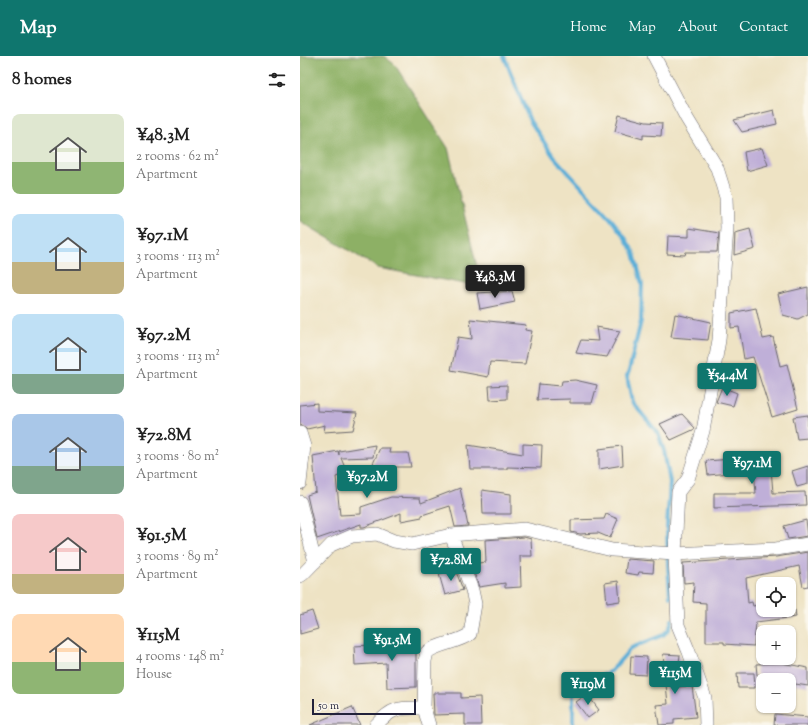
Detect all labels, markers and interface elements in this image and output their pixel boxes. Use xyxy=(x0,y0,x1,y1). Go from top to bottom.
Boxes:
text: Map xyxy=(20,15,57,42)
text: Home xyxy=(570,18,607,38)
text: Map xyxy=(629,18,656,38)
text: About xyxy=(678,18,717,38)
text: Contact xyxy=(739,18,788,38)
text: 8 homes xyxy=(12,68,72,92)
icon: filters xyxy=(266,69,288,91)
text: ¥48.3M xyxy=(136,124,190,148)
icon: home xyxy=(44,130,92,178)
text: 2 rooms · 62 m² xyxy=(136,148,219,166)
text: Apartment xyxy=(136,166,197,184)
text: ¥97.1M xyxy=(136,224,188,248)
icon: home xyxy=(44,230,92,278)
text: 3 rooms · 113 m² xyxy=(136,248,220,266)
pin: ¥48.3M xyxy=(462,265,528,299)
text: Apartment xyxy=(136,266,197,284)
text: ¥48.3M xyxy=(474,269,516,287)
text: ¥97.2M xyxy=(136,324,191,348)
icon: home xyxy=(44,330,92,378)
text: 3 rooms · 113 m² xyxy=(136,348,220,366)
pin: ¥54.4M xyxy=(694,363,760,397)
text: Apartment xyxy=(136,366,197,384)
text: ¥54.4M xyxy=(706,367,748,385)
text: ¥72.8M xyxy=(136,424,192,448)
icon: home xyxy=(44,430,92,478)
text: 3 rooms · 80 m² xyxy=(136,448,219,466)
pin: ¥97.1M xyxy=(719,451,785,485)
text: ¥97.1M xyxy=(732,455,772,473)
pin: ¥97.2M xyxy=(334,465,400,499)
text: Apartment xyxy=(136,466,197,484)
text: ¥97.2M xyxy=(346,469,388,487)
text: ¥91.5M xyxy=(136,524,187,548)
icon: home xyxy=(44,530,92,578)
text: 3 rooms · 89 m² xyxy=(136,548,219,566)
pin: ¥72.8M xyxy=(418,548,484,582)
text: ¥72.8M xyxy=(430,552,472,570)
text: Apartment xyxy=(136,566,197,584)
map controls xyxy=(756,577,796,713)
button: locate xyxy=(756,577,796,617)
text: ¥115M xyxy=(136,624,180,648)
button: + xyxy=(756,625,796,665)
pin: ¥91.5M xyxy=(359,628,425,662)
icon: home xyxy=(44,630,92,678)
text: ¥91.5M xyxy=(373,632,411,650)
text: 4 rooms · 148 m² xyxy=(136,648,224,666)
pin: ¥115M xyxy=(647,661,703,695)
text: ¥115M xyxy=(658,665,692,683)
text: House xyxy=(136,666,172,684)
pin: ¥119M xyxy=(560,672,616,706)
button: − xyxy=(756,673,796,713)
text: ¥119M xyxy=(570,676,606,694)
scale bar xyxy=(312,697,416,716)
text: 50 m xyxy=(318,698,339,714)

